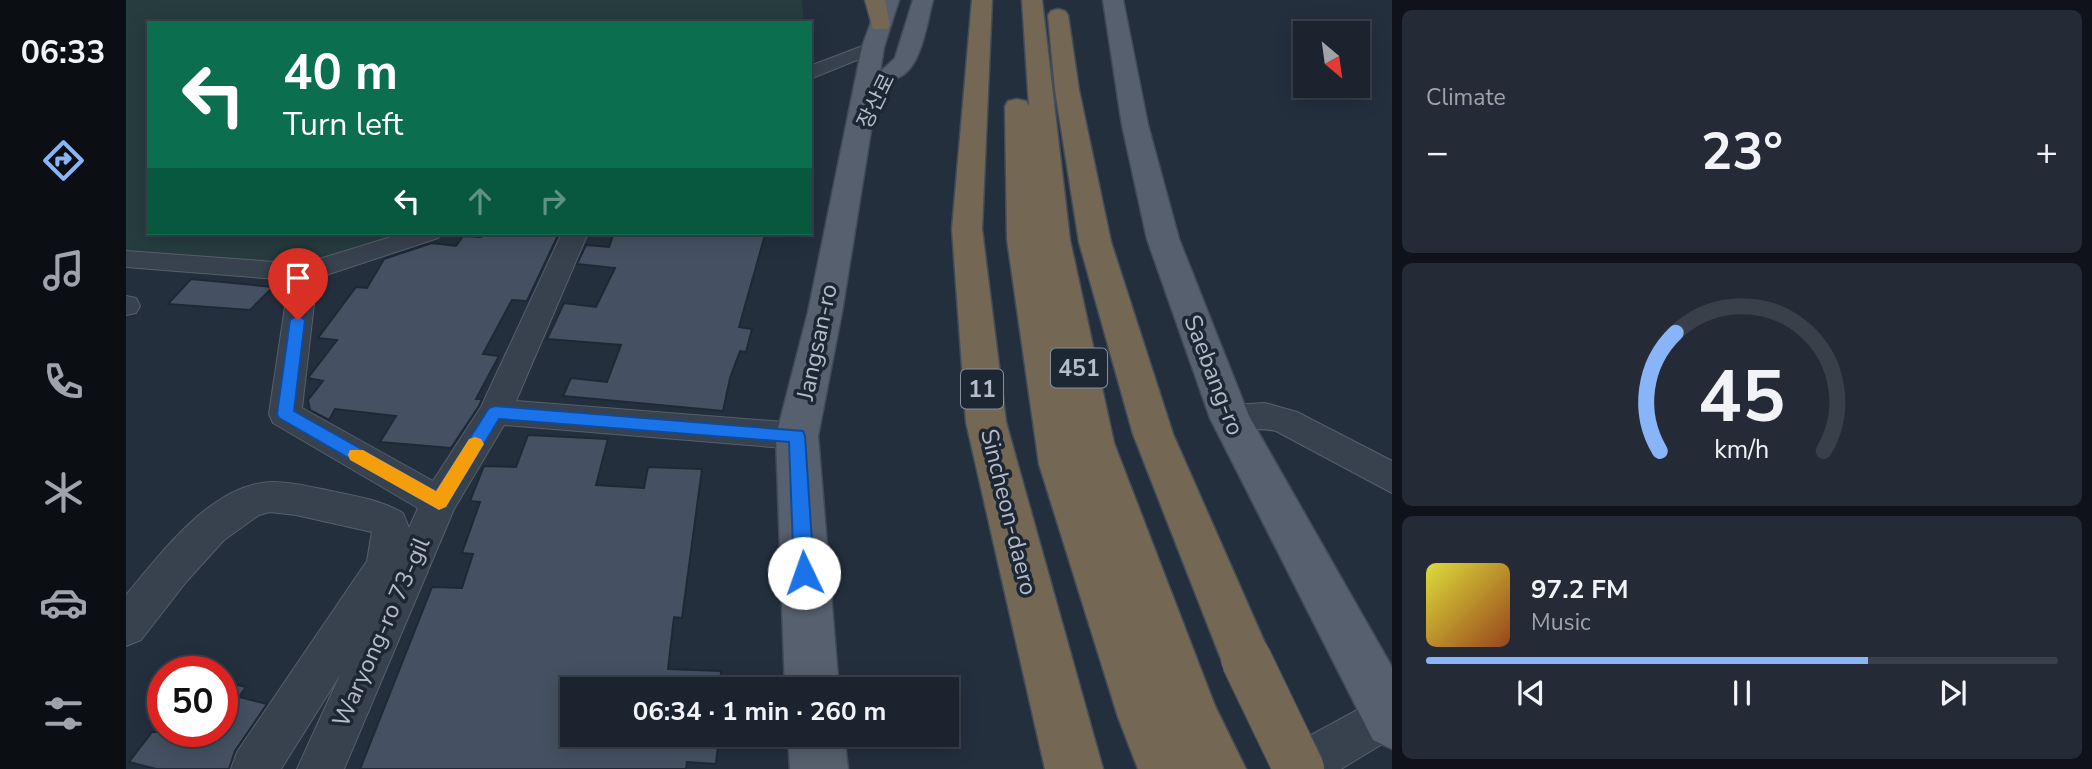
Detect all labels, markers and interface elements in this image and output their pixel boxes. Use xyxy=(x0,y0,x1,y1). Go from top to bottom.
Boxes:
north arrow xyxy=(1293,21,1370,98)
map controls xyxy=(1293,21,1370,98)
text: 06:33 xyxy=(21,31,105,74)
text: 40 m xyxy=(283,39,398,106)
icon: left xyxy=(168,49,259,140)
street label: 장산로 xyxy=(851,69,901,133)
text: Climate xyxy=(1426,82,1506,113)
text: Turn left xyxy=(283,103,403,146)
text: 23° xyxy=(1701,116,1783,187)
text: − xyxy=(1426,127,1449,178)
text: + xyxy=(2035,127,2058,178)
icon: directions xyxy=(39,136,88,185)
icon: left xyxy=(388,182,426,220)
icon: ahead xyxy=(461,182,499,220)
icon: right xyxy=(534,182,572,220)
icon: music xyxy=(39,246,88,295)
pin xyxy=(268,248,328,320)
icon: arrive xyxy=(279,259,317,297)
street label: Jangsan-ro xyxy=(789,281,845,404)
street label: Saebang-ro xyxy=(1176,310,1252,440)
text: 45 xyxy=(1698,347,1786,447)
road number: 451 xyxy=(1051,348,1107,388)
icon: phone xyxy=(39,357,88,406)
road number: 11 xyxy=(961,370,1003,408)
street label: Sincheon-daero xyxy=(973,426,1045,598)
text: km/h xyxy=(1714,432,1770,466)
icon: climate xyxy=(39,468,88,517)
street label: Waryong-ro 73-gil xyxy=(325,532,437,732)
position arrow xyxy=(767,536,841,610)
text: 97.2 FM xyxy=(1531,572,1628,607)
icon: car xyxy=(39,578,88,627)
text: Music xyxy=(1531,607,1591,638)
speed limit sign: 50 xyxy=(147,656,238,747)
icon: previous xyxy=(1512,674,1550,712)
icon: pause xyxy=(1723,674,1761,712)
icon: next xyxy=(1934,674,1972,712)
icon: filters xyxy=(39,689,88,738)
text: 06:34 · 1 min · 260 m xyxy=(633,694,886,729)

